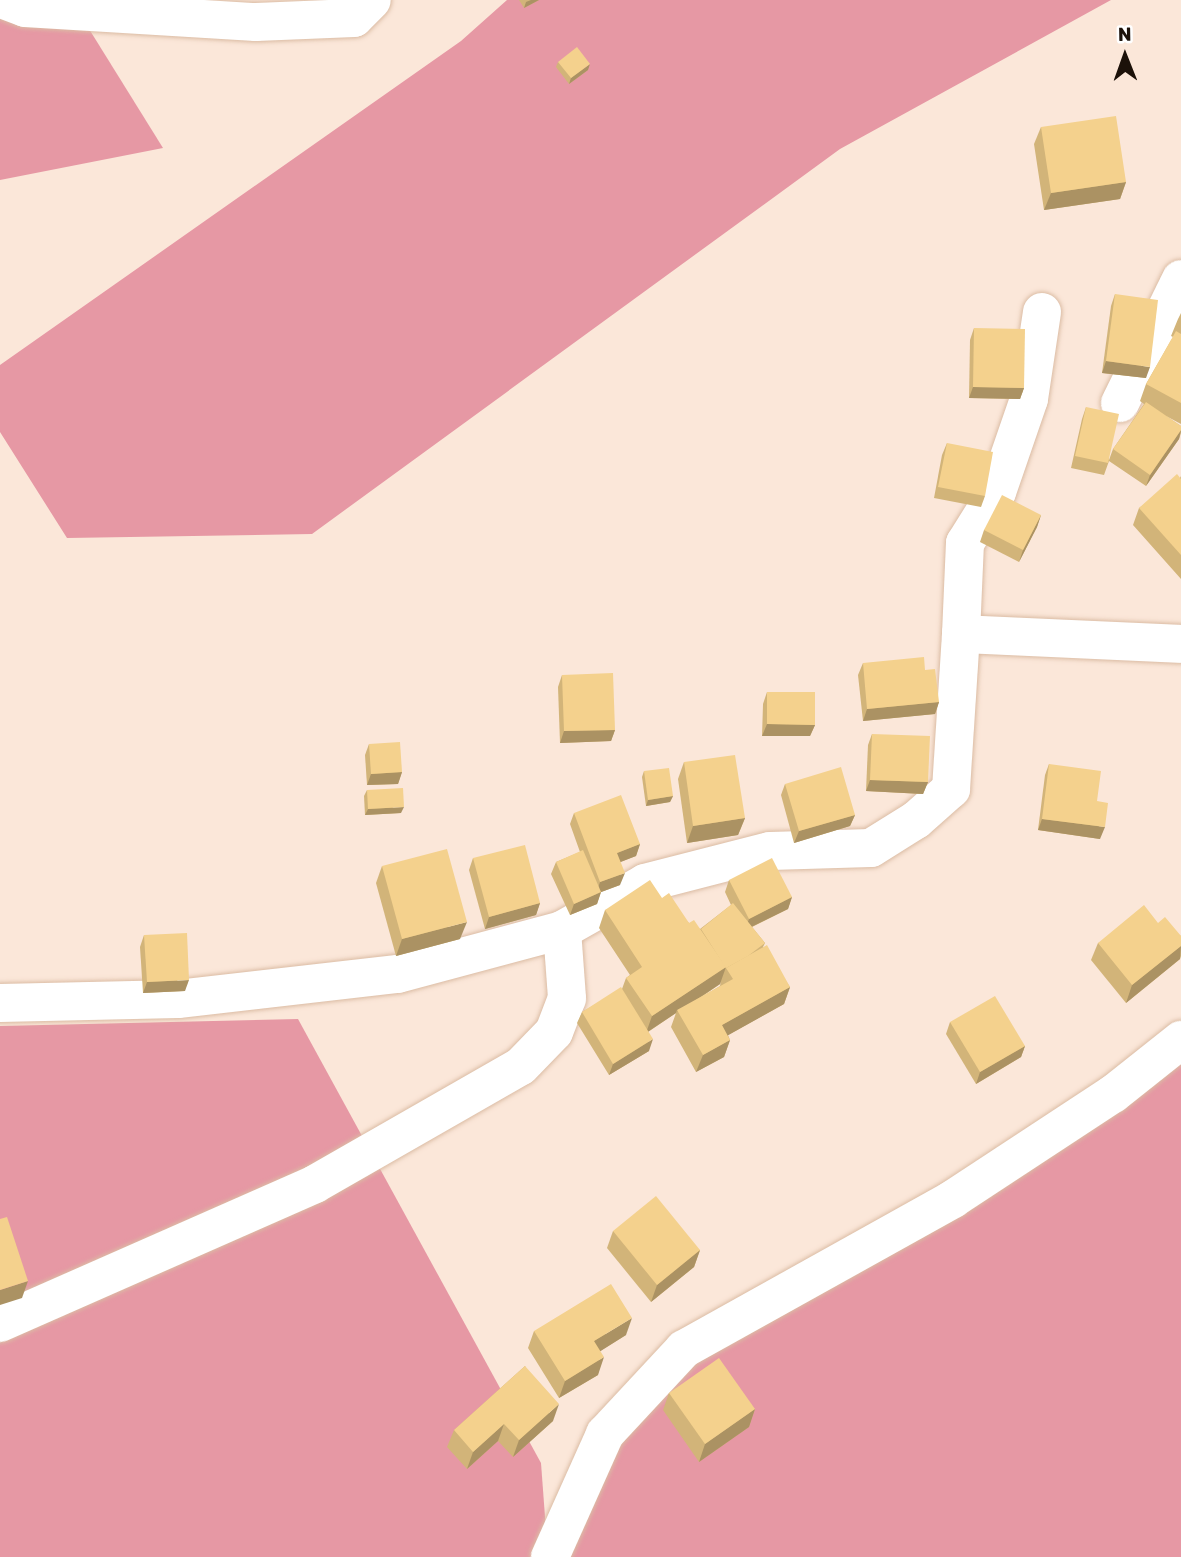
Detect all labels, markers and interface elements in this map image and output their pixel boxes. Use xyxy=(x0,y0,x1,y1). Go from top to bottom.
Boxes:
north arrow xyxy=(1090,21,1160,91)
text: N xyxy=(1118,23,1132,46)

